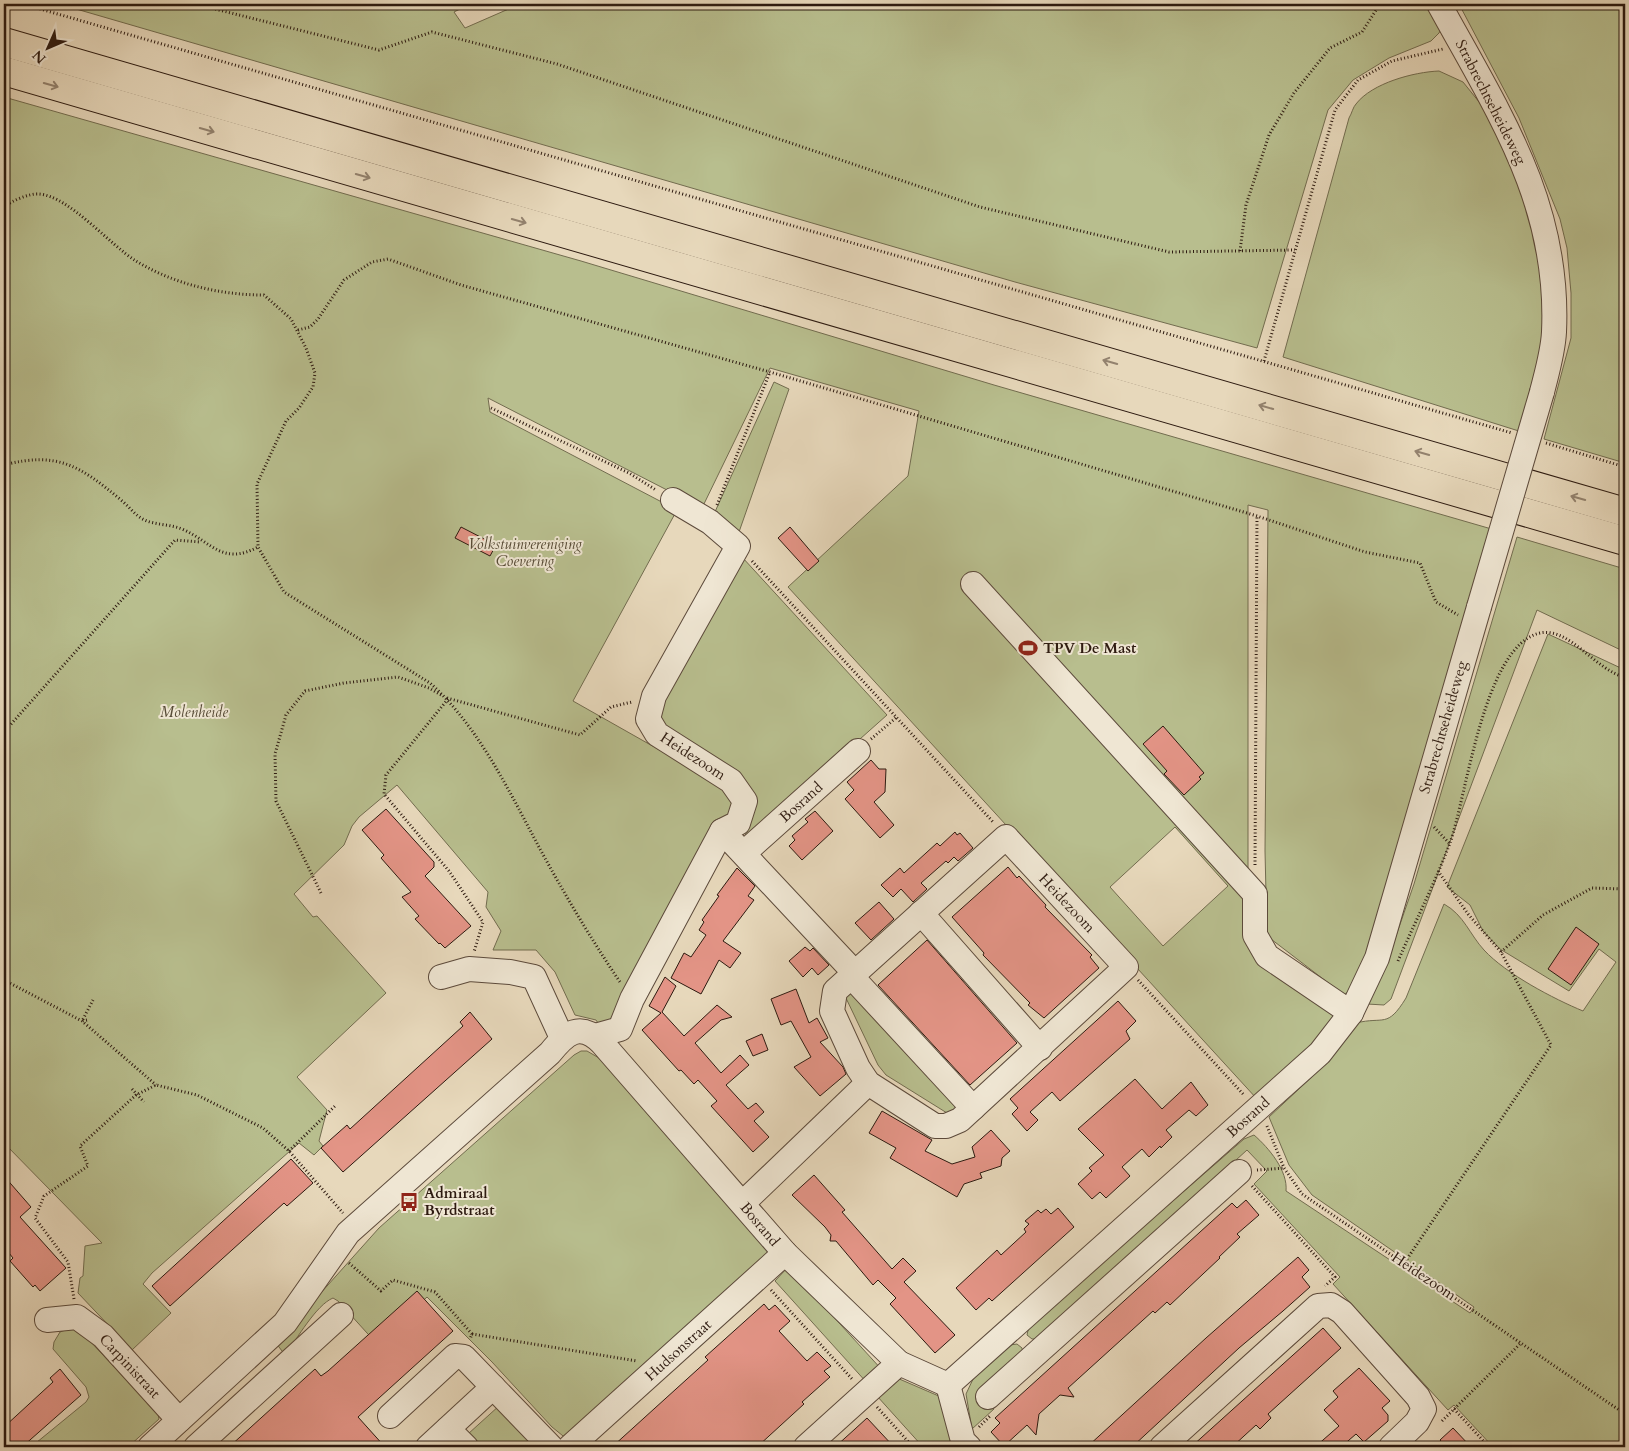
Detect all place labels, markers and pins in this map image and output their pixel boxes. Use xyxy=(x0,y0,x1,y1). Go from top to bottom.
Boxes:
sports icon: TPV De Mast xyxy=(1017,637,1039,659)
place label: TPV De Mast xyxy=(1043,638,1137,658)
place label: Admiraal Byrdstraat xyxy=(424,1183,495,1220)
bus stop icon: Admiraal Byrdstraat xyxy=(398,1191,420,1213)

